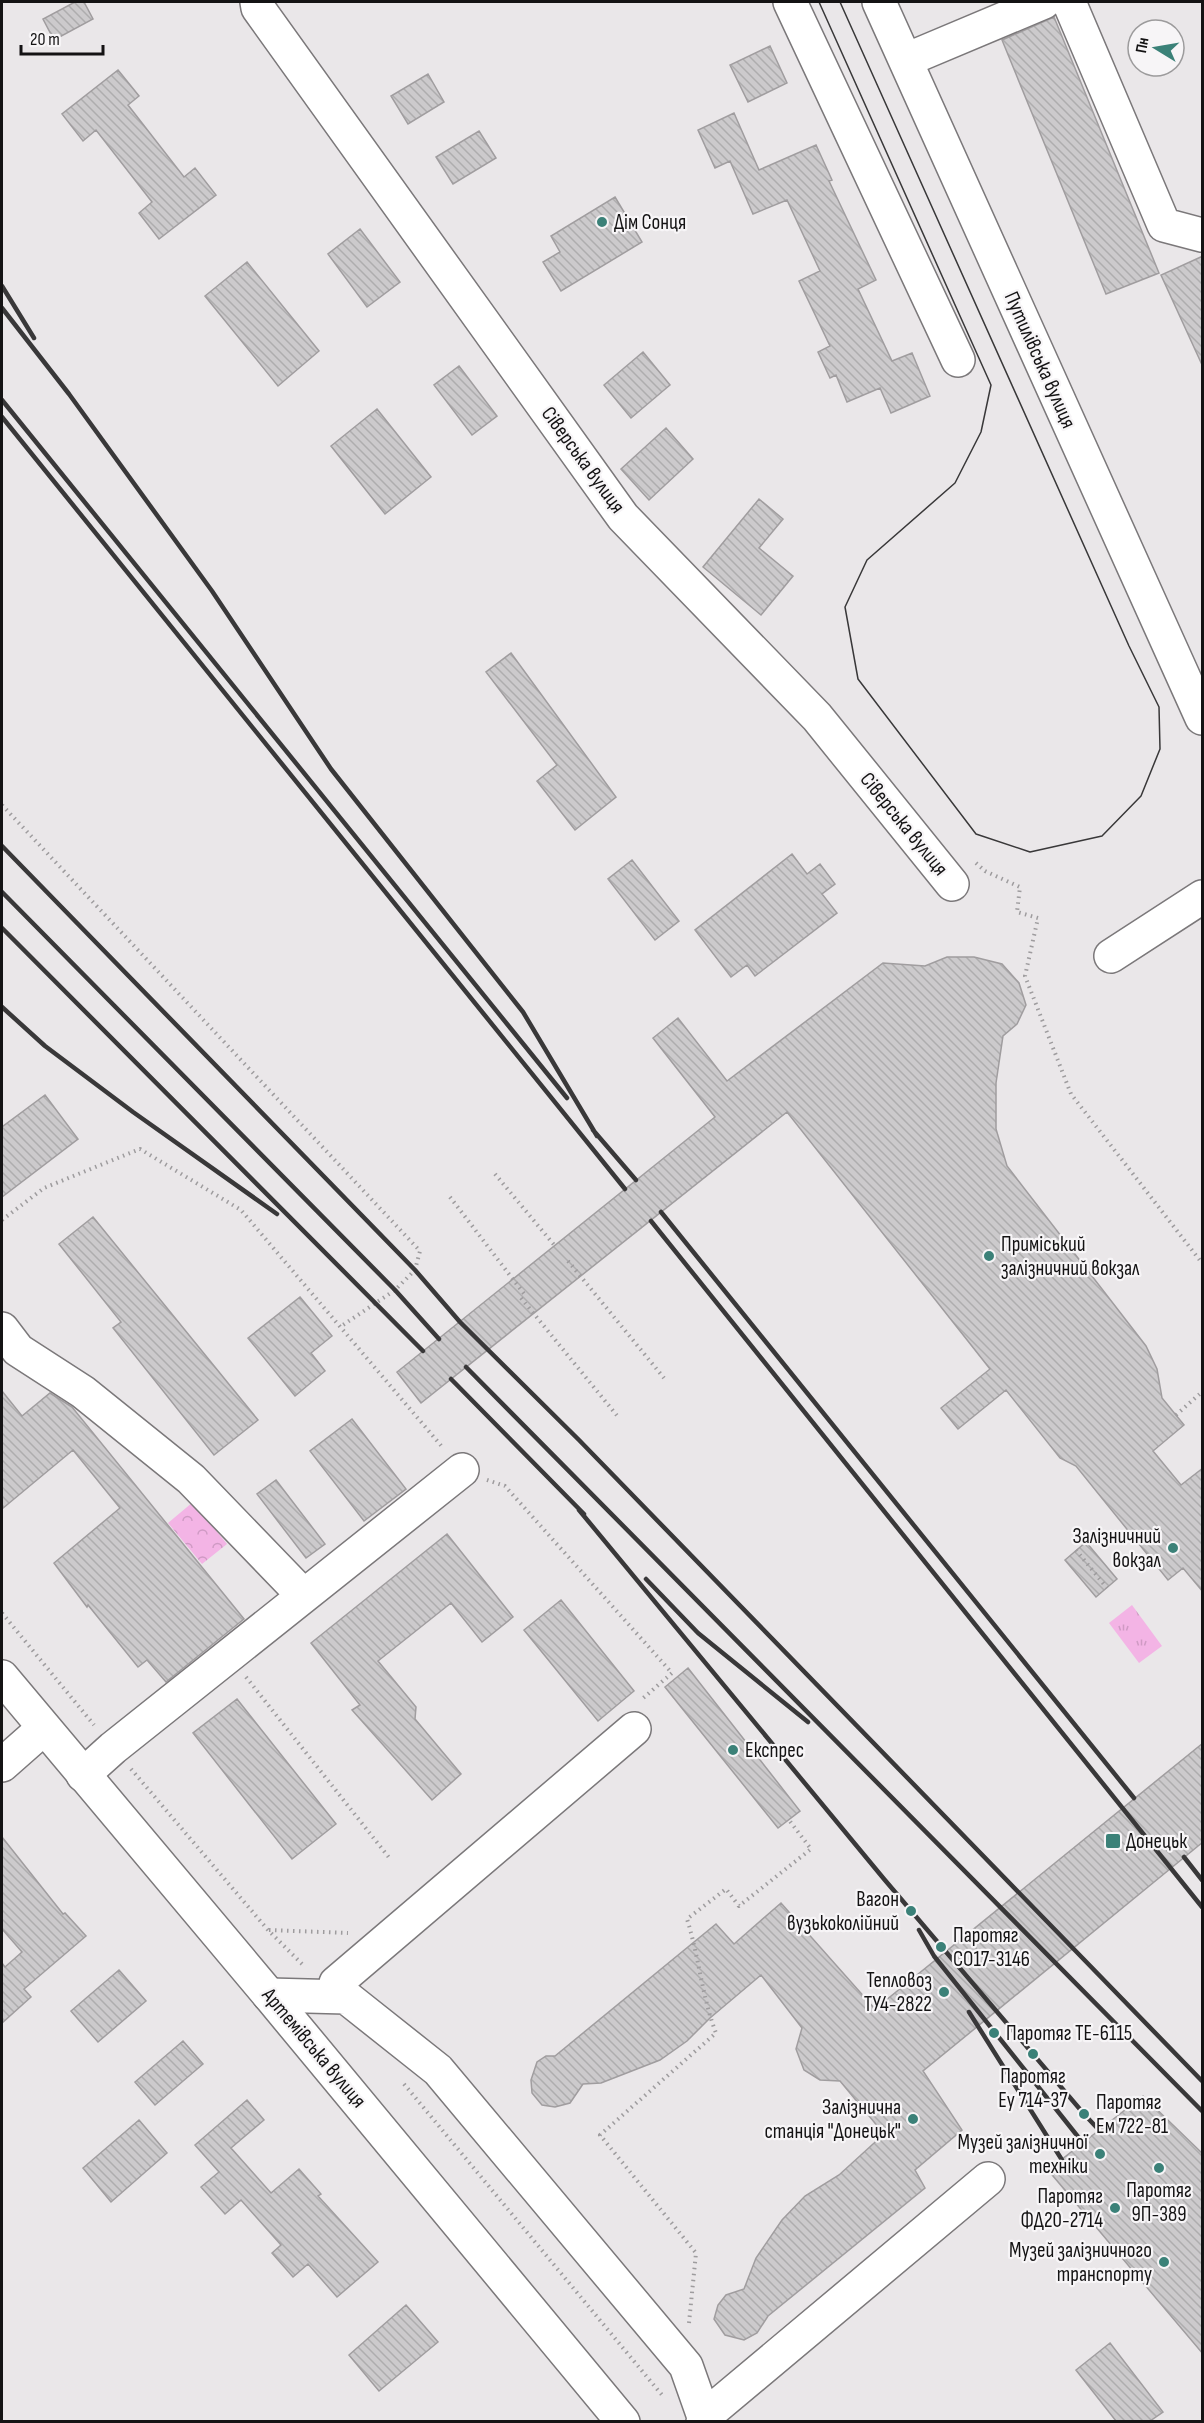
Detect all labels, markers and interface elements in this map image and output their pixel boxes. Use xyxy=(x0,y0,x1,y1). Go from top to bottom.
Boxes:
scale bar xyxy=(21,18,104,56)
north arrow xyxy=(1126,18,1186,78)
text: 20 m xyxy=(30,29,60,50)
text: Пн xyxy=(1132,36,1154,55)
place label: Дім Сонця xyxy=(614,210,686,235)
marker: Дім Сонця xyxy=(595,215,609,229)
street label: Путилівська вулиця xyxy=(999,288,1081,432)
street label: Сіверська вулиця xyxy=(536,402,630,518)
street label: Сіверська вулиця xyxy=(855,767,953,881)
place label: Приміський залізничний вокзал xyxy=(1001,1232,1140,1281)
marker: Приміський залізничний вокзал xyxy=(982,1249,996,1263)
place label: Залізничний вокзал xyxy=(1072,1524,1162,1573)
marker: Залізничний вокзал xyxy=(1166,1541,1180,1555)
place label: Експрес xyxy=(745,1738,804,1763)
marker: Експрес xyxy=(726,1743,740,1757)
place label: Донецьк xyxy=(1126,1829,1187,1854)
marker: Донецьк xyxy=(1104,1832,1122,1850)
place label: Вагон вузькоколійний xyxy=(787,1887,899,1936)
marker: Вагон вузькоколійний xyxy=(904,1904,918,1918)
place label: Паротяг СО17-3146 xyxy=(953,1923,1030,1972)
marker: Паротяг СО17-3146 xyxy=(934,1940,948,1954)
place label: Тепловоз ТУ4-2822 xyxy=(864,1968,932,2017)
street label: Артемівська вулиця xyxy=(256,1982,371,2113)
marker: Тепловоз ТУ4-2822 xyxy=(937,1985,951,1999)
place label: Паротяг ТЕ-6115 xyxy=(1006,2021,1132,2046)
marker: Паротяг ТЕ-6115 xyxy=(987,2026,1001,2040)
marker: Паротяг Еу 714-37 xyxy=(1026,2047,1040,2061)
place label: Паротяг Еу 714-37 xyxy=(998,2064,1068,2113)
place label: Паротяг Ем 722-81 xyxy=(1096,2090,1169,2139)
place label: Залізнична станція "Донецьк" xyxy=(765,2095,901,2144)
marker: Паротяг Ем 722-81 xyxy=(1077,2107,1091,2121)
marker: Залізнична станція "Донецьк" xyxy=(906,2112,920,2126)
place label: Музей залізничної техніки xyxy=(958,2130,1089,2179)
marker: Музей залізничної техніки xyxy=(1093,2147,1107,2161)
marker: Паротяг 9П-389 xyxy=(1152,2161,1166,2175)
place label: Паротяг 9П-389 xyxy=(1126,2178,1192,2227)
place label: Паротяг ФД20-2714 xyxy=(1020,2184,1103,2233)
marker: Паротяг ФД20-2714 xyxy=(1108,2201,1122,2215)
place label: Музей залізничного транспорту xyxy=(1009,2238,1152,2287)
marker: Музей залізничного транспорту xyxy=(1157,2255,1171,2269)

